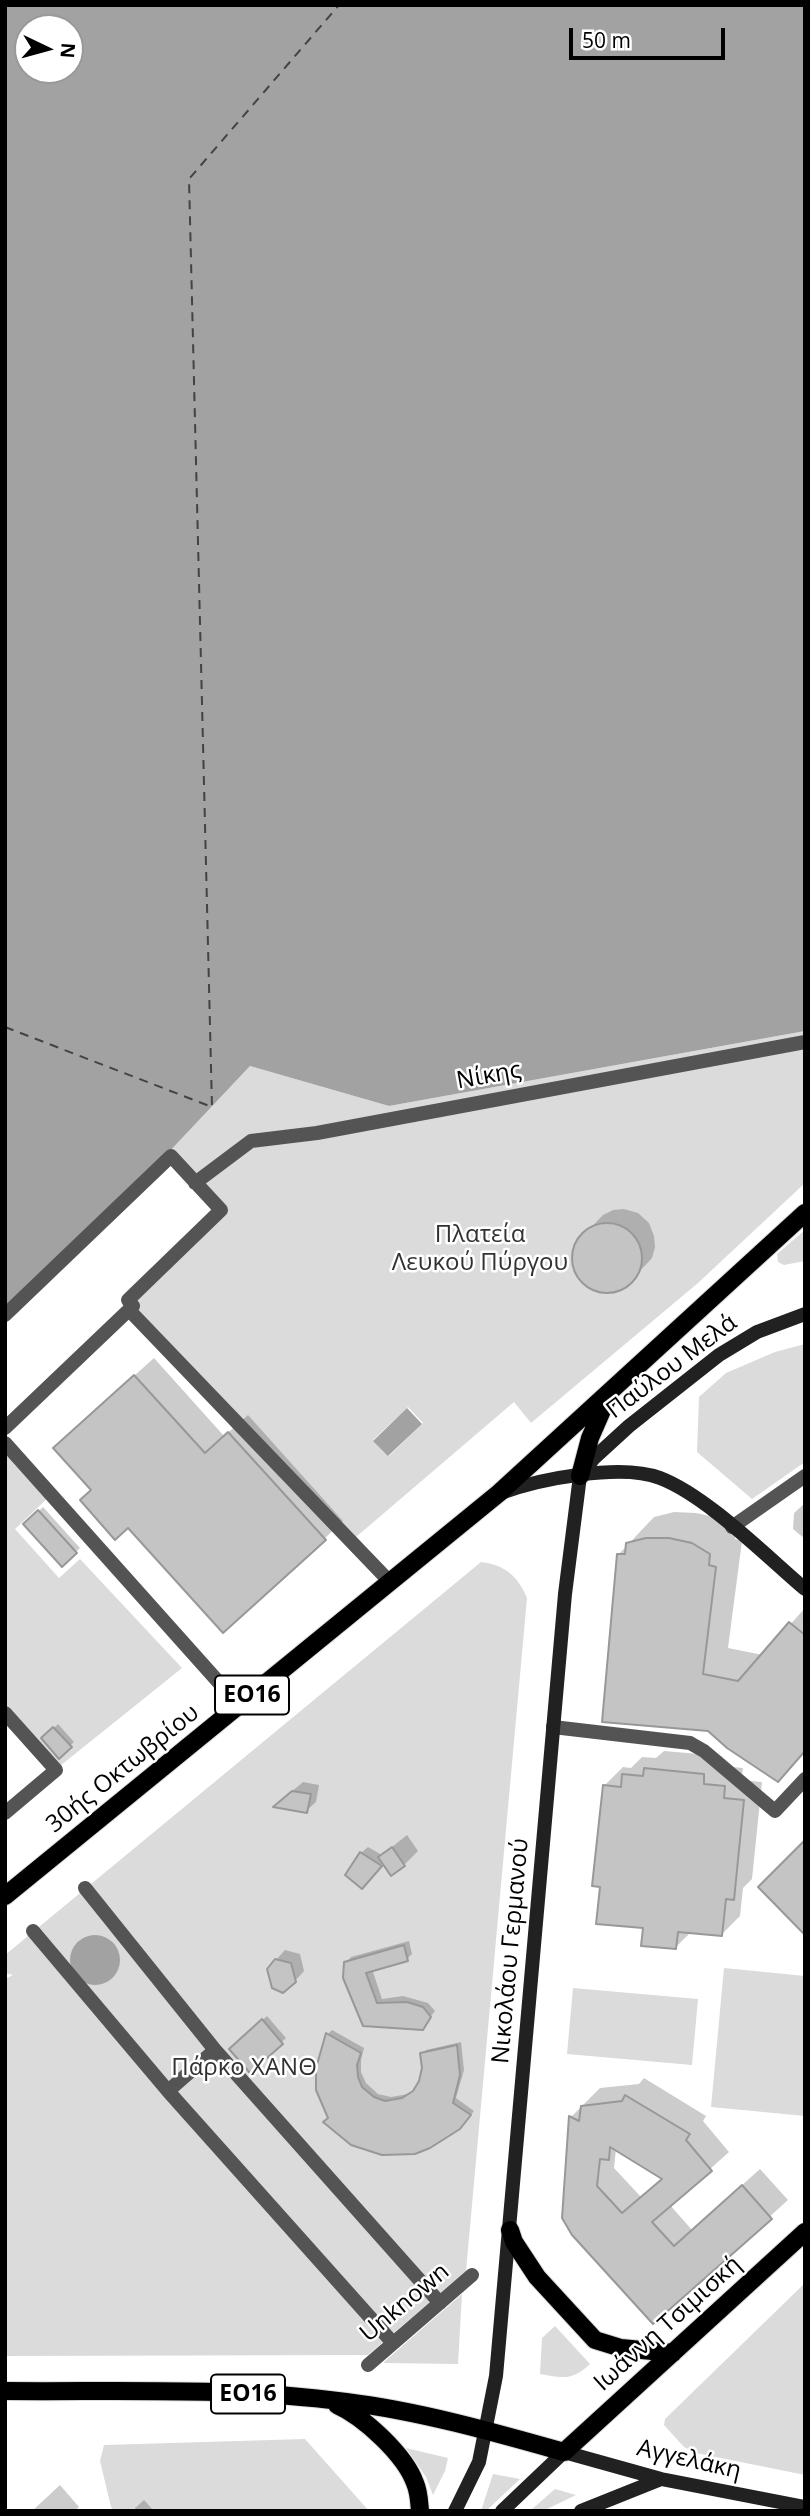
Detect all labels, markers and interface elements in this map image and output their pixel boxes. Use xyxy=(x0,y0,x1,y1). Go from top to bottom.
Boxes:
north arrow xyxy=(14,14,84,84)
scale bar xyxy=(572,14,728,58)
text: 50 m xyxy=(582,26,631,54)
text: N xyxy=(54,42,82,59)
street label: Νίκης xyxy=(454,1056,524,1096)
park label: Πλατεία Λευκού Πύργου xyxy=(392,1221,568,1277)
street label: Παύλου Μελά xyxy=(601,1309,743,1425)
road number: ΕΟ16 xyxy=(215,1676,289,1714)
street label: 30ής Οκτωβρίου xyxy=(41,1699,205,1839)
street label: Νικολάου Γερμανού xyxy=(487,1837,535,2065)
park label: Πάρκο ΧΑΝΘ xyxy=(171,2054,317,2082)
street label: Ιωάννη Τσιμισκή xyxy=(589,2250,747,2398)
street label: Unknown xyxy=(355,2257,455,2349)
road number: ΕΟ16 xyxy=(211,2374,285,2414)
street label: Αγγελάκη xyxy=(634,2434,744,2486)

